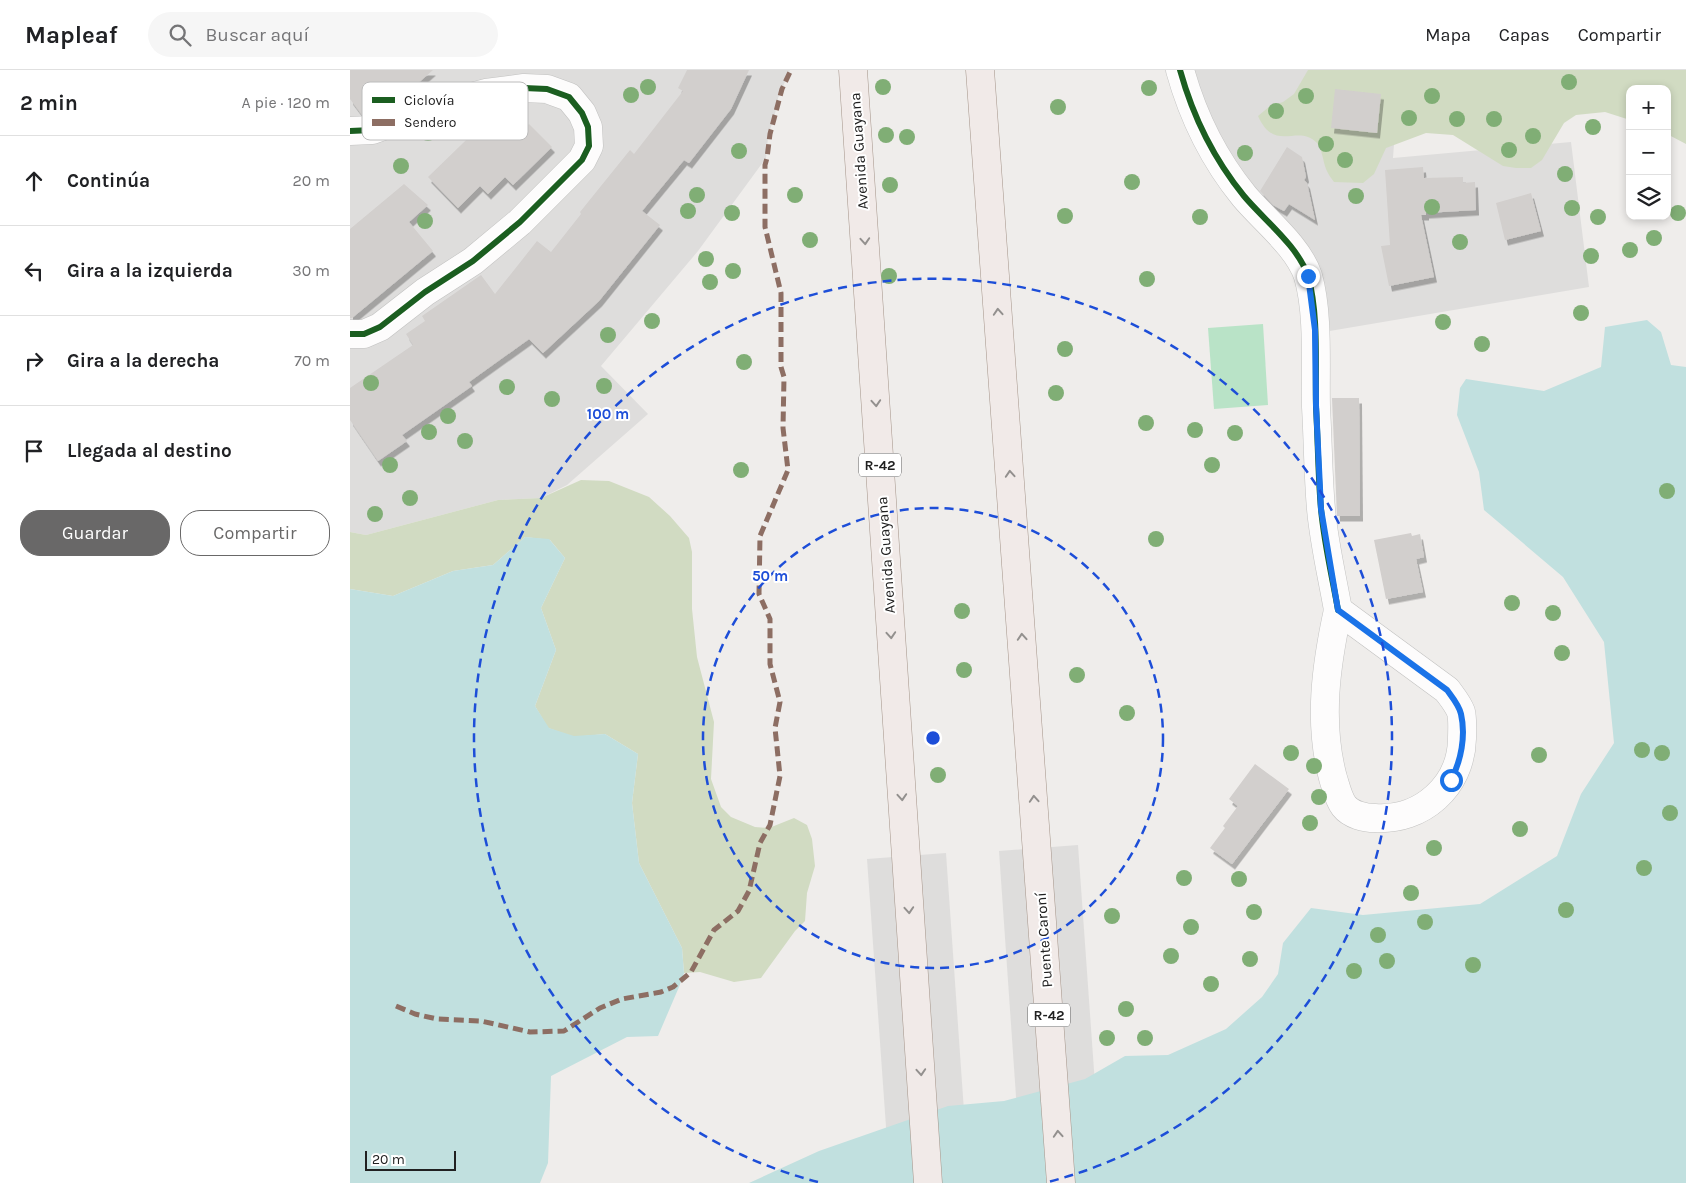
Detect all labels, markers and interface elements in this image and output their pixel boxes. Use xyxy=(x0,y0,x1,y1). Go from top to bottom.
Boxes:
search box xyxy=(148,12,498,57)
text: Mapleaf xyxy=(25,21,118,49)
icon: search xyxy=(166,21,194,49)
text: Buscar aquí xyxy=(206,24,309,46)
text: Mapa xyxy=(1425,24,1471,46)
text: Capas xyxy=(1499,24,1550,46)
text: Compartir xyxy=(1578,24,1661,46)
legend xyxy=(362,82,528,140)
map controls xyxy=(1626,85,1671,220)
button: + xyxy=(1626,85,1671,130)
text: 2 min xyxy=(20,91,78,115)
text: Ciclovía xyxy=(404,92,454,109)
street label: Avenida Guayana xyxy=(846,92,872,210)
text: A pie · 120 m xyxy=(241,93,330,112)
text: Sendero xyxy=(404,114,456,131)
button: − xyxy=(1626,130,1671,175)
icon: ahead xyxy=(20,167,48,195)
text: Continúa xyxy=(67,170,150,192)
text: 20 m xyxy=(292,171,330,190)
button: layers xyxy=(1626,175,1671,220)
one-way arrow xyxy=(859,237,870,245)
icon: left xyxy=(20,257,48,285)
text: Gira a la izquierda xyxy=(67,260,233,282)
text: 30 m xyxy=(292,261,330,280)
route end xyxy=(1297,265,1320,288)
one-way arrow xyxy=(992,308,1003,316)
icon: right xyxy=(20,347,48,375)
text: Gira a la derecha xyxy=(67,350,219,372)
text: 70 m xyxy=(294,351,330,370)
one-way arrow xyxy=(870,399,881,407)
text: 100 m xyxy=(587,405,629,423)
icon: arrive xyxy=(20,437,48,465)
text: Llegada al destino xyxy=(67,440,232,462)
road number: R-42 xyxy=(859,454,901,476)
one-way arrow xyxy=(1004,470,1015,478)
street label: Avenida Guayana xyxy=(873,496,899,614)
button: Guardar xyxy=(20,510,170,556)
button: Compartir xyxy=(180,510,330,556)
text: 50 m xyxy=(752,567,788,585)
one-way arrow xyxy=(885,631,896,639)
one-way arrow xyxy=(1016,632,1027,640)
centre of rings xyxy=(924,729,942,747)
route start xyxy=(1440,769,1463,792)
one-way arrow xyxy=(896,793,907,801)
one-way arrow xyxy=(1029,794,1040,802)
street label: Puente Caroní xyxy=(1032,891,1056,988)
one-way arrow xyxy=(904,906,915,914)
road number: R-42 xyxy=(1028,1004,1070,1026)
one-way arrow xyxy=(915,1068,926,1076)
one-way arrow xyxy=(1052,1130,1063,1138)
scale bar xyxy=(365,1148,456,1171)
text: 20 m xyxy=(372,1151,405,1168)

